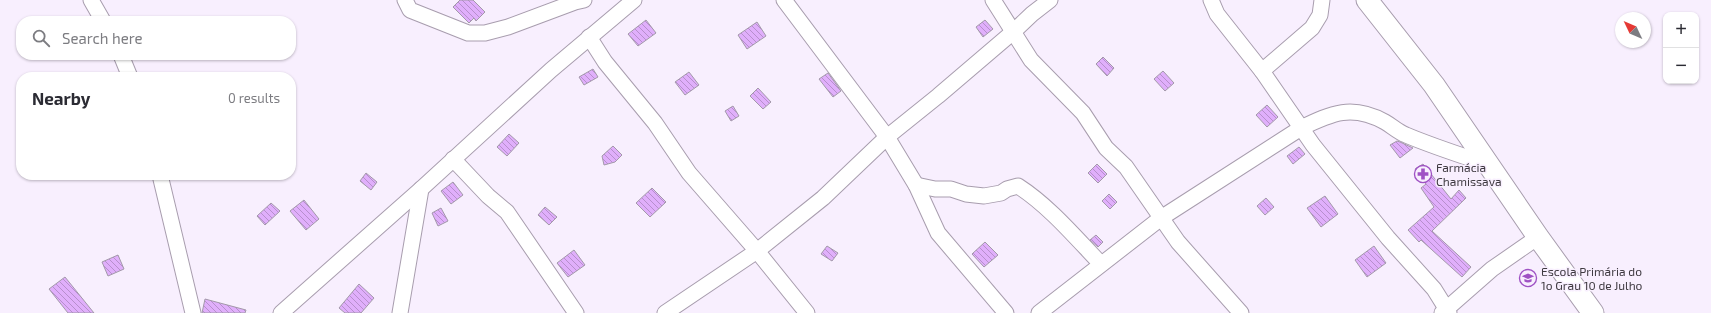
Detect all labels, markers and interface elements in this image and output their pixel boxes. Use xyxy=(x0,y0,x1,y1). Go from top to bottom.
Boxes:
north arrow xyxy=(1615,12,1651,48)
map controls xyxy=(1663,12,1699,84)
button: + xyxy=(1663,12,1699,48)
search box xyxy=(16,16,296,60)
icon: search xyxy=(30,27,52,49)
text: Search here xyxy=(62,29,143,47)
button: − xyxy=(1663,48,1699,84)
text: Nearby xyxy=(32,88,90,108)
text: 0 results xyxy=(228,90,280,106)
place label: Farmácia Chamissava xyxy=(1436,160,1502,188)
pharmacy icon: Farmácia Chamissava xyxy=(1413,164,1433,184)
place label: Escola Primária do 1o Grau 10 de Julho xyxy=(1541,264,1643,292)
school or university icon: Escola Primária do 1o Grau 10 de Julho xyxy=(1518,268,1538,288)

